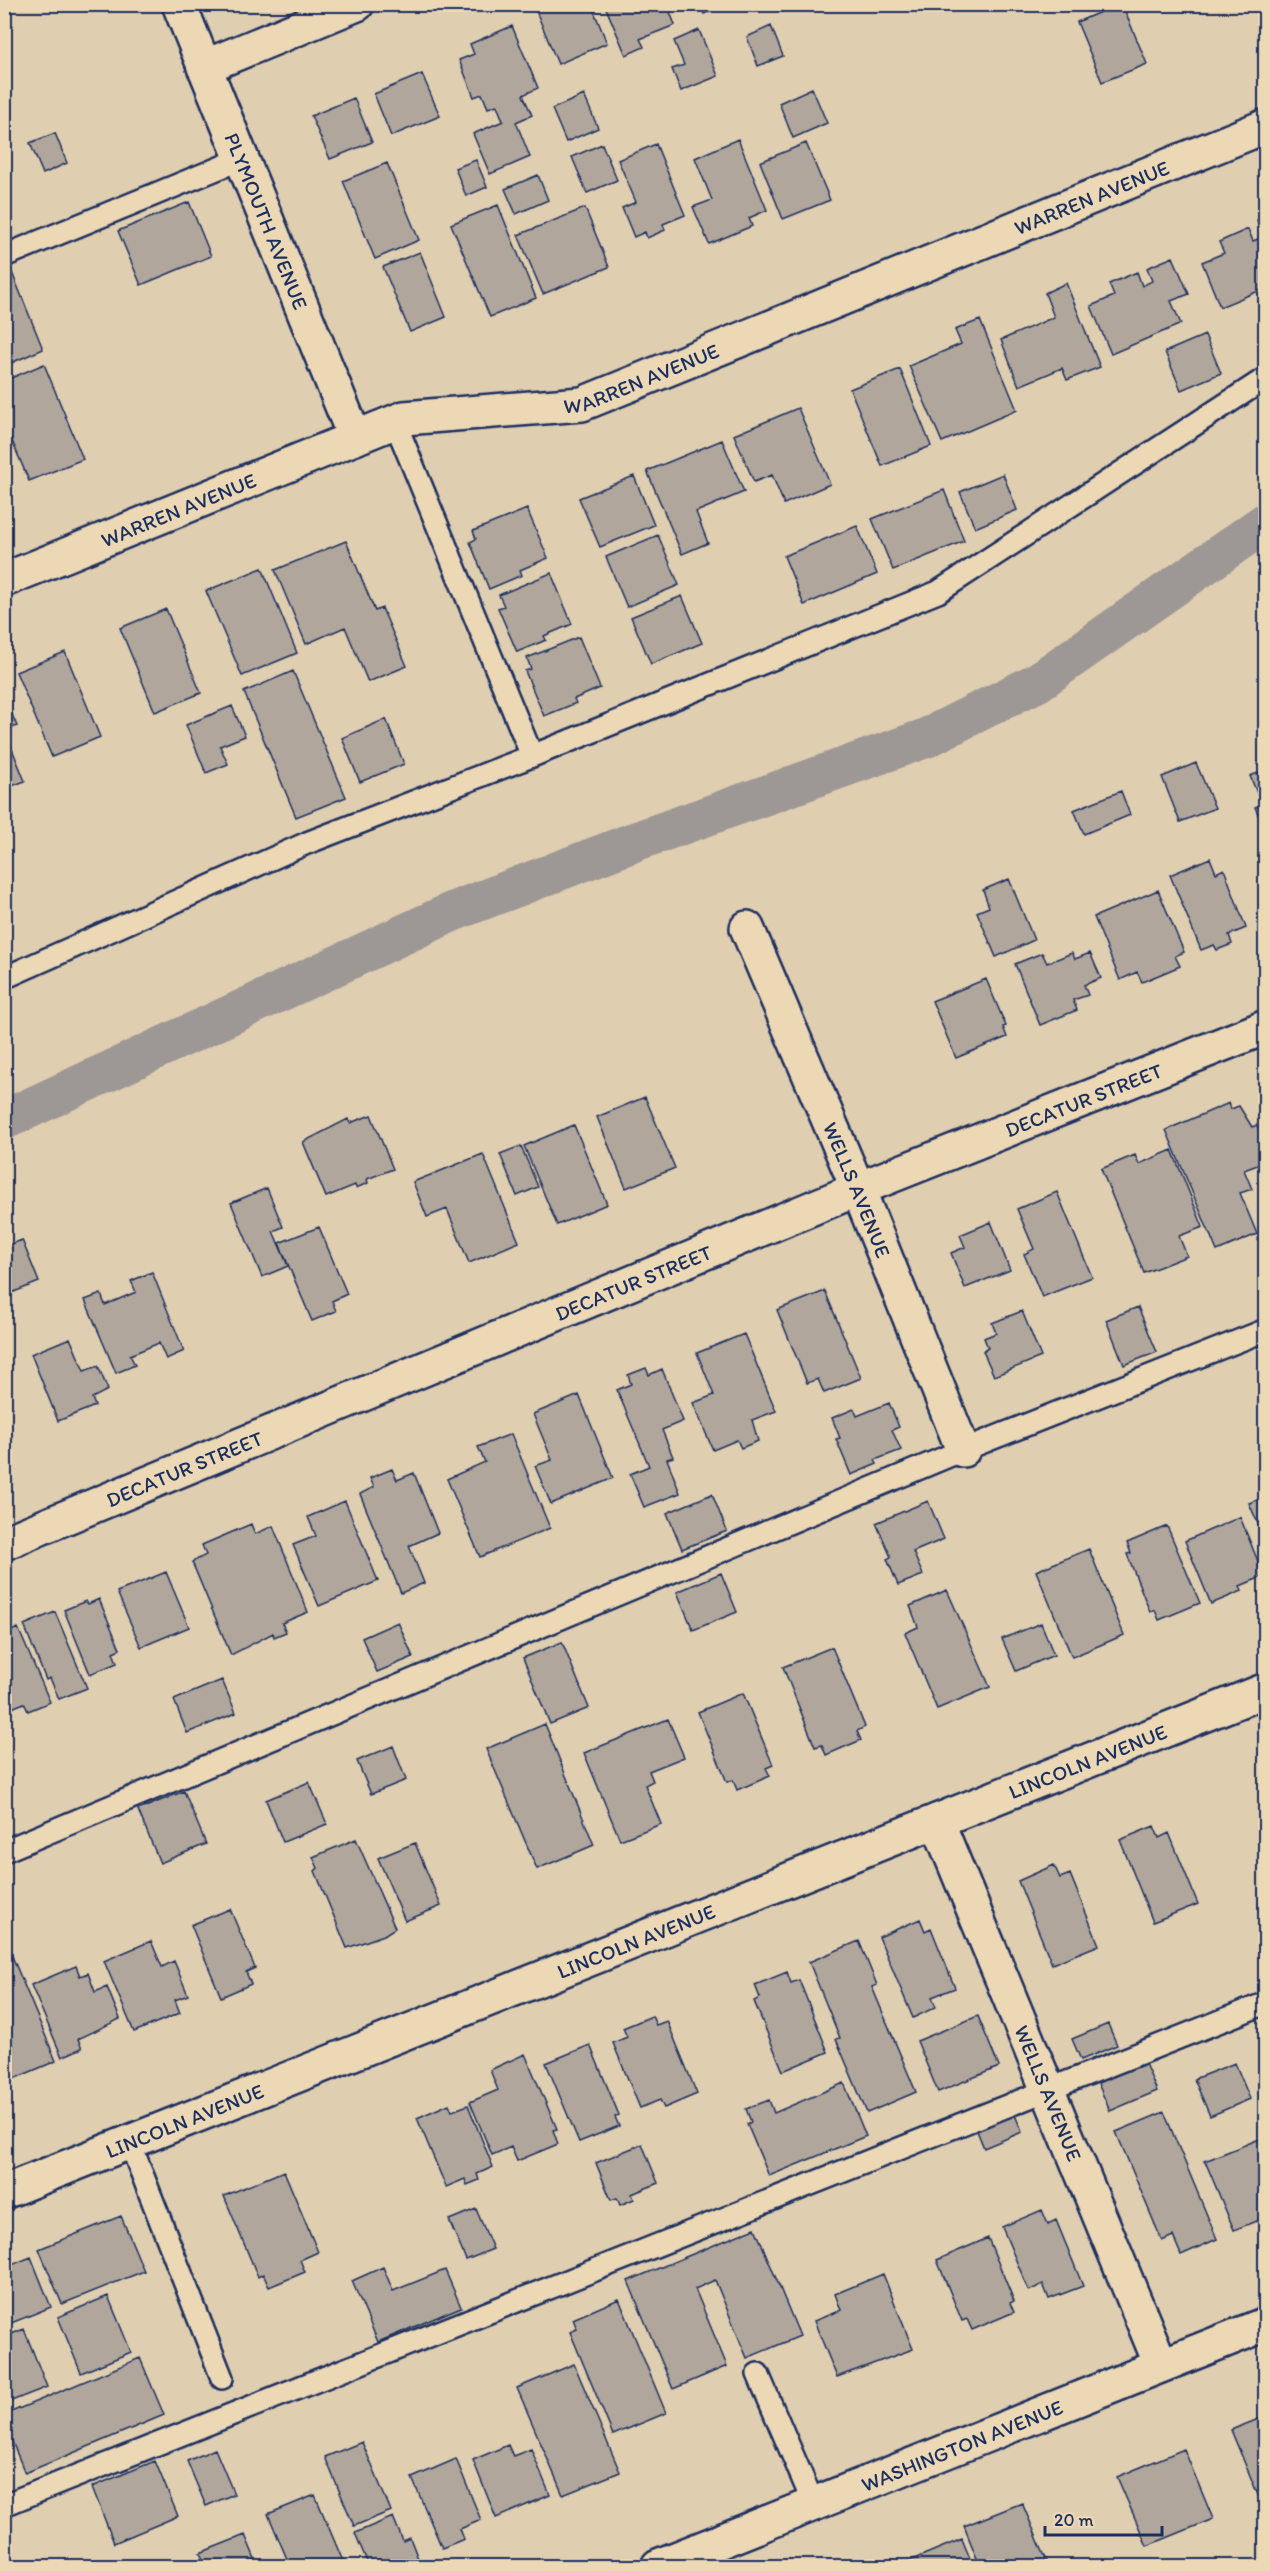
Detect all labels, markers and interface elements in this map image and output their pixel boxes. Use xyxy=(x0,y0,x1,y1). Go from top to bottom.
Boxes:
street label: PLYMOUTH AVENUE xyxy=(220,129,314,313)
street label: WARREN AVENUE xyxy=(1010,154,1173,240)
street label: WARREN AVENUE xyxy=(562,337,722,418)
street label: WARREN AVENUE xyxy=(97,467,259,552)
street label: DECATUR STREET xyxy=(1001,1057,1166,1142)
street label: WELLS AVENUE xyxy=(818,1118,897,1261)
street label: DECATUR STREET xyxy=(551,1239,715,1326)
street label: DECATUR STREET xyxy=(102,1425,266,1512)
street label: LINCOLN AVENUE xyxy=(1005,1718,1170,1804)
street label: LINCOLN AVENUE xyxy=(553,1898,719,1983)
street label: WELLS AVENUE xyxy=(1010,2021,1088,2165)
street label: LINCOLN AVENUE xyxy=(102,2078,267,2163)
street label: WASHINGTON AVENUE xyxy=(857,2394,1066,2496)
scale bar xyxy=(1045,2499,1162,2537)
text: 20 m xyxy=(1054,2509,1094,2531)

